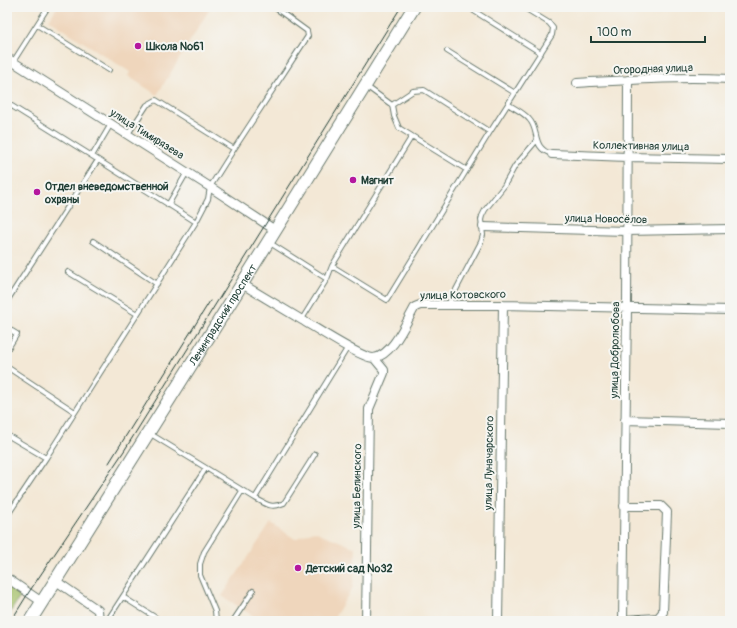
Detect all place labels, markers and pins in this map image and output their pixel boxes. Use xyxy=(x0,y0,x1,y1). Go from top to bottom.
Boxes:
place label: Школа №61 xyxy=(145,40,204,53)
marker: Школа №61 xyxy=(133,41,143,51)
place label: Магнит xyxy=(361,174,394,187)
marker: Магнит xyxy=(348,175,358,185)
place label: Отдел вневедомственной охраны xyxy=(44,180,169,206)
marker: Отдел вневедомственной охраны xyxy=(32,187,42,197)
place label: Детский сад №32 xyxy=(305,562,393,575)
marker: Детский сад №32 xyxy=(293,563,303,573)

